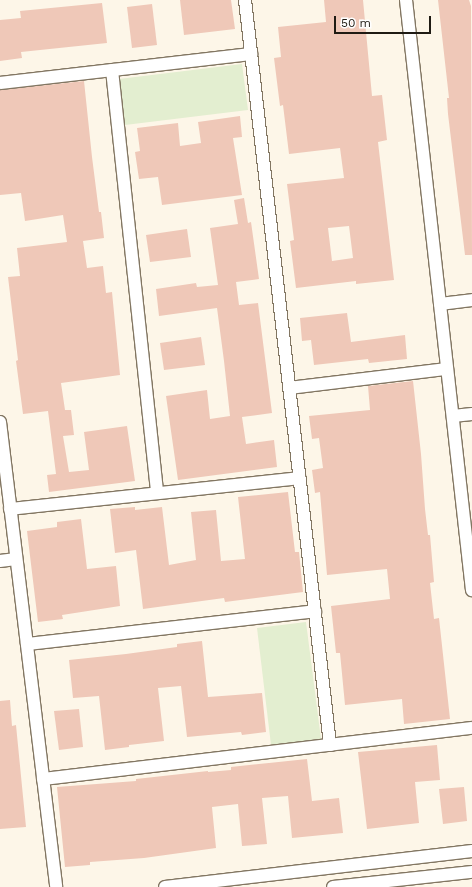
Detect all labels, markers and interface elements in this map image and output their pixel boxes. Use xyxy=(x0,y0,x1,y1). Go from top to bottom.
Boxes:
scale bar xyxy=(336,8,433,34)
text: 50 m xyxy=(341,16,371,30)

